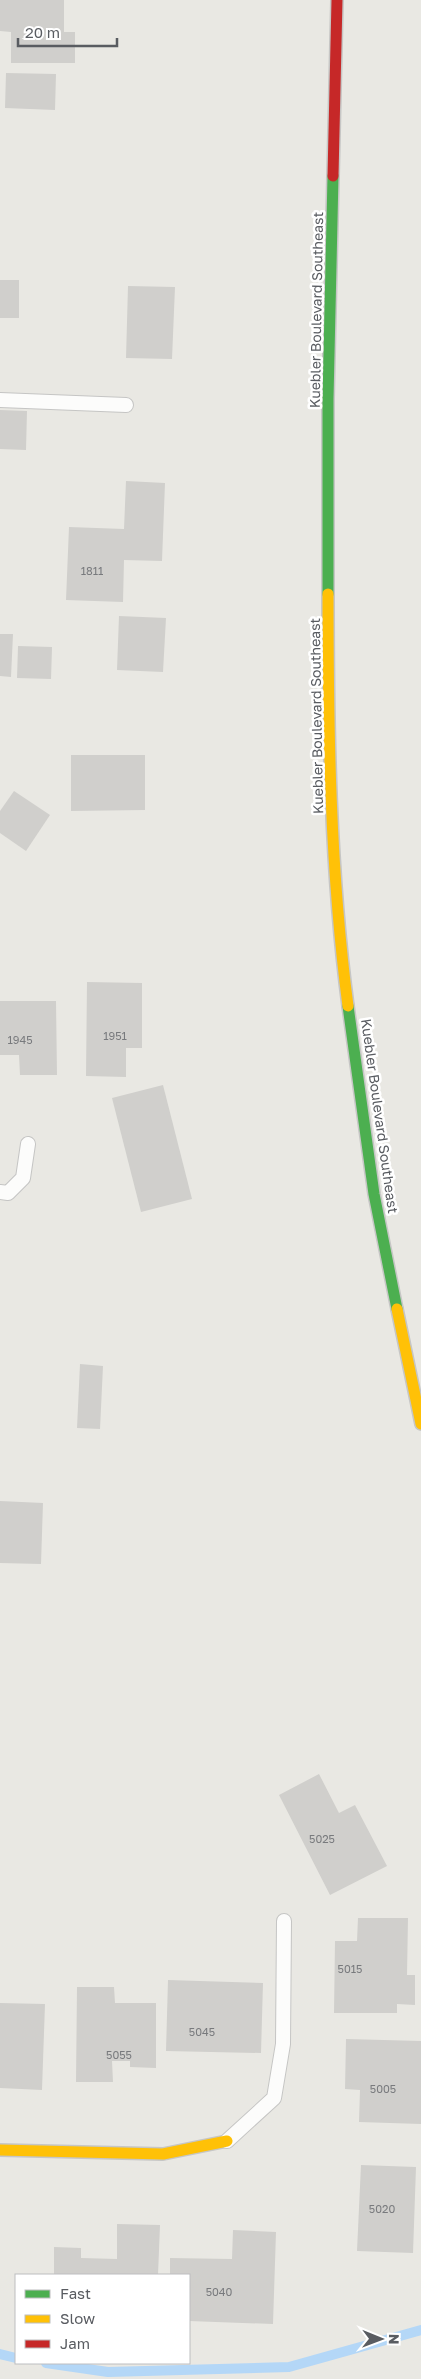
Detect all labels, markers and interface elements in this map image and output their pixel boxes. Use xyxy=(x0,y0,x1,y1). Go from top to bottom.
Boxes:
scale bar xyxy=(18,15,116,47)
text: 20 m xyxy=(25,23,60,41)
street label: Kuebler Boulevard Southeast xyxy=(306,212,326,408)
house number: 1811 xyxy=(81,564,103,577)
street label: Kuebler Boulevard Southeast xyxy=(306,618,326,814)
street label: Kuebler Boulevard Southeast xyxy=(358,1018,402,1214)
house number: 1951 xyxy=(103,1029,127,1042)
house number: 1945 xyxy=(7,1033,33,1046)
house number: 5025 xyxy=(309,1832,335,1845)
house number: 5015 xyxy=(338,1962,362,1975)
house number: 5045 xyxy=(189,2025,215,2038)
house number: 5055 xyxy=(106,2048,132,2061)
house number: 5005 xyxy=(370,2082,396,2095)
house number: 5020 xyxy=(369,2202,395,2215)
legend xyxy=(15,2274,190,2364)
text: Fast xyxy=(60,2284,91,2302)
house number: 5040 xyxy=(206,2285,233,2298)
text: Slow xyxy=(60,2309,95,2327)
north arrow xyxy=(356,2314,406,2364)
text: Jam xyxy=(60,2334,90,2352)
text: N xyxy=(386,2334,403,2345)

